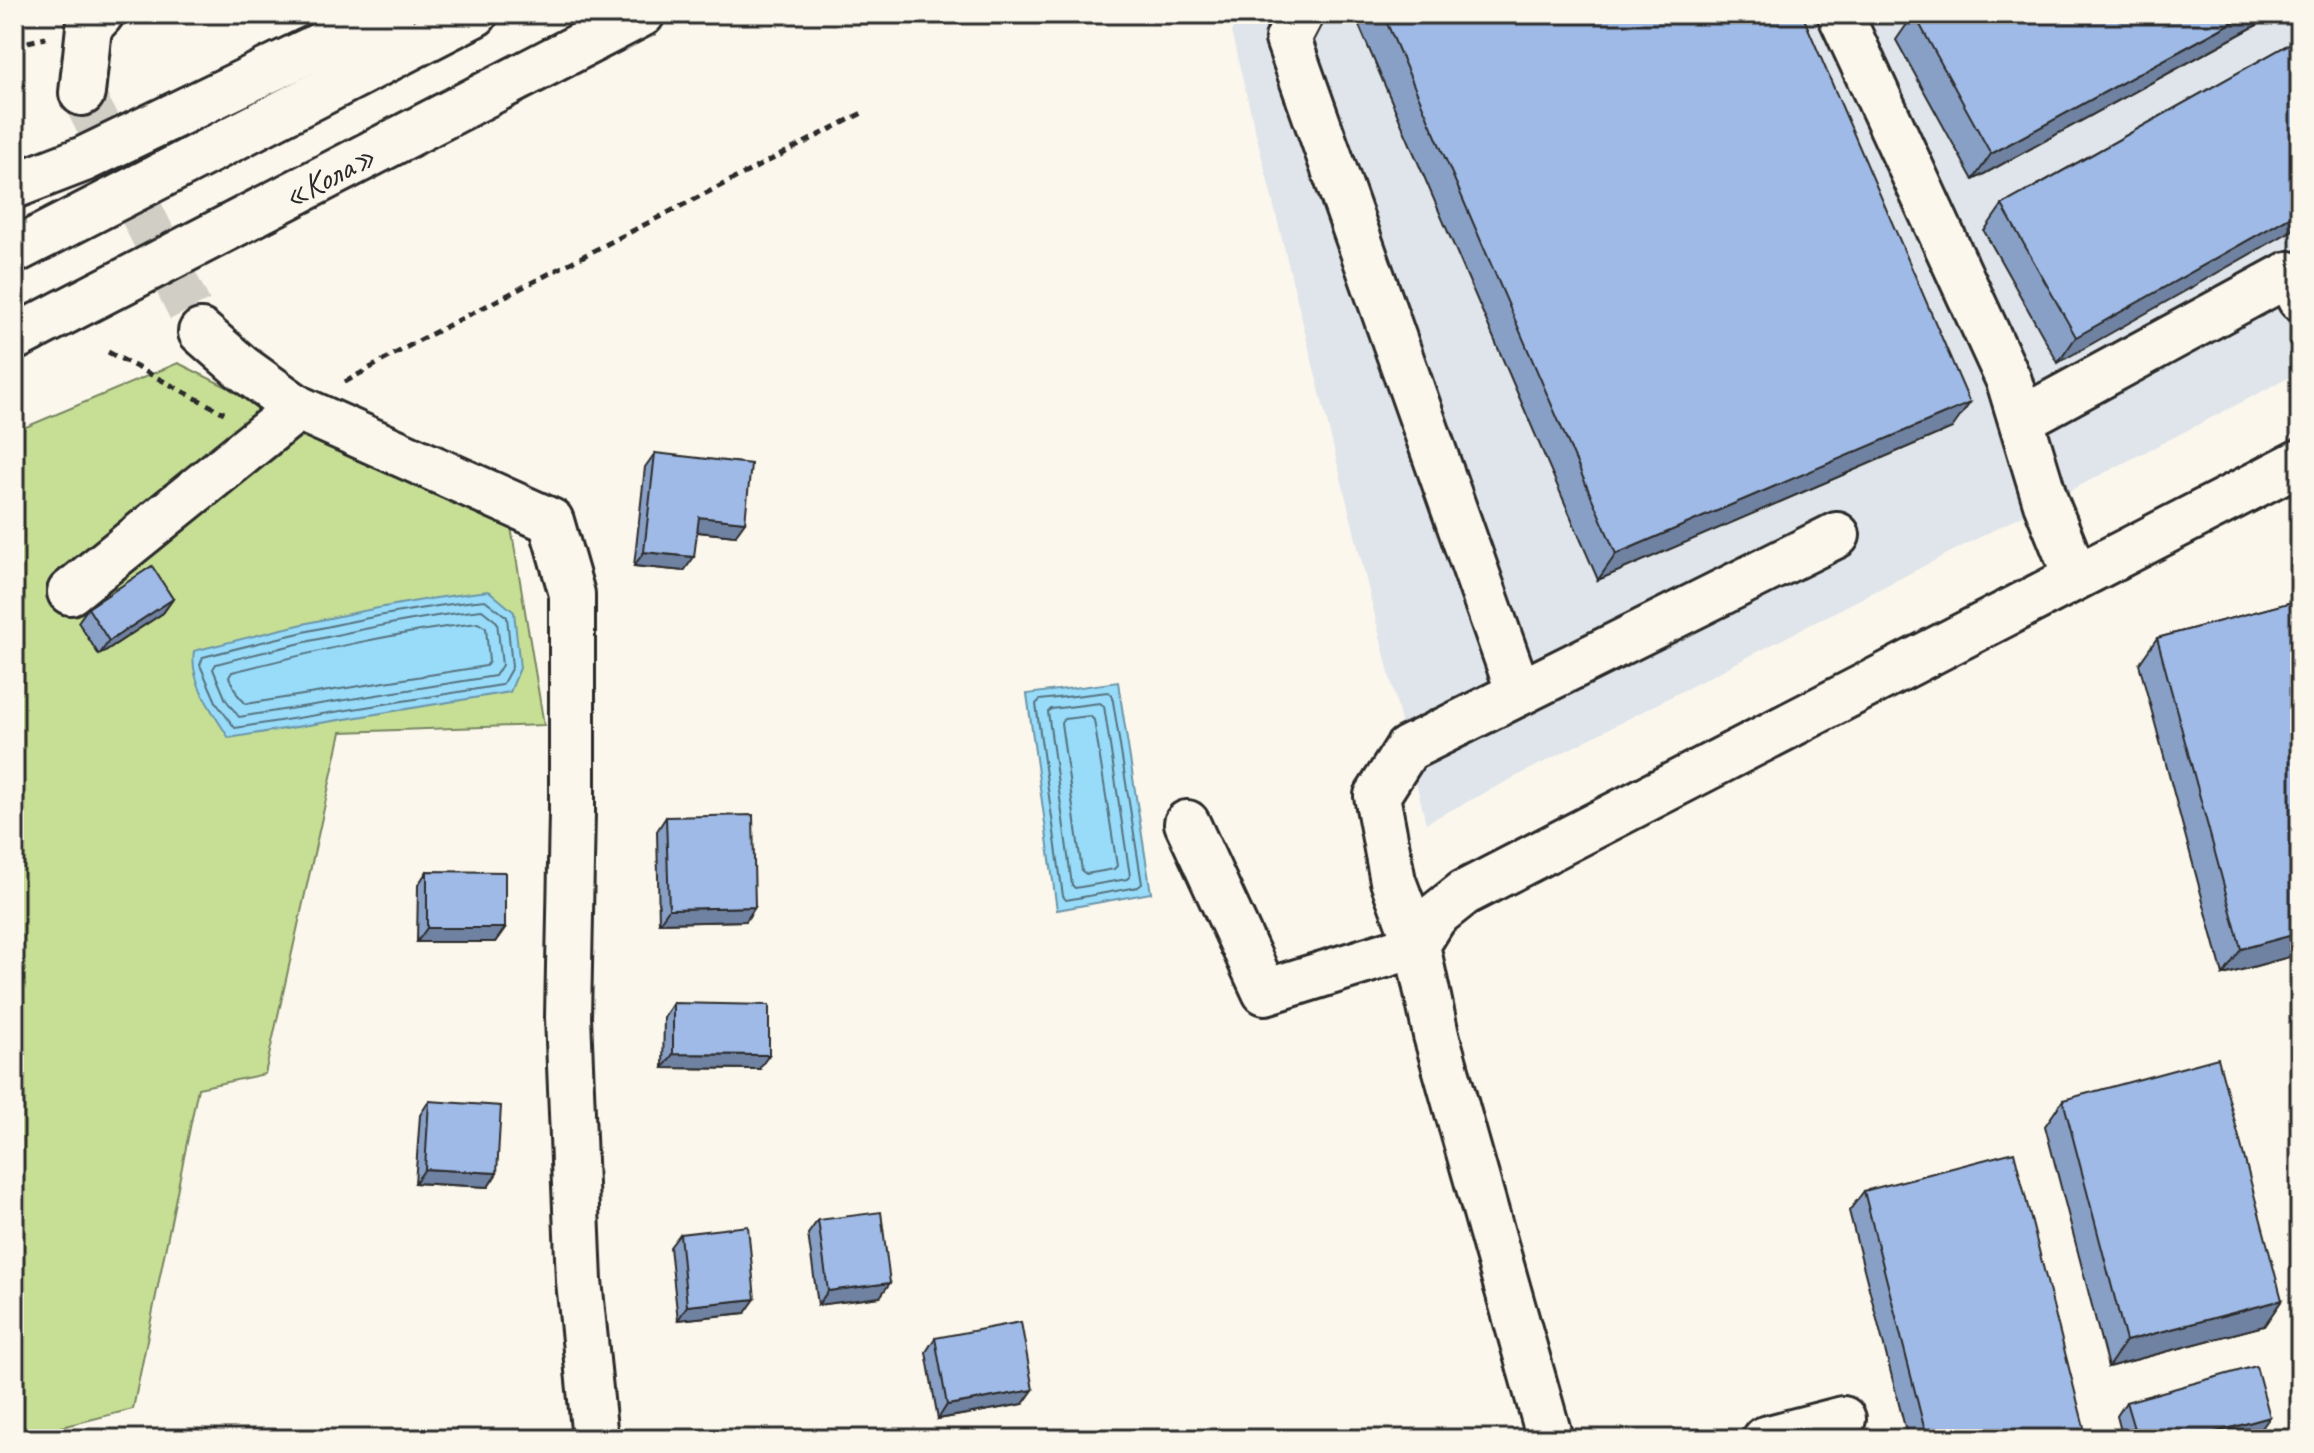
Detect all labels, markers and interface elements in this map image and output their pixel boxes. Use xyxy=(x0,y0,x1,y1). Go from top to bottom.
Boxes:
street label: «Кола» xyxy=(275,134,382,218)

